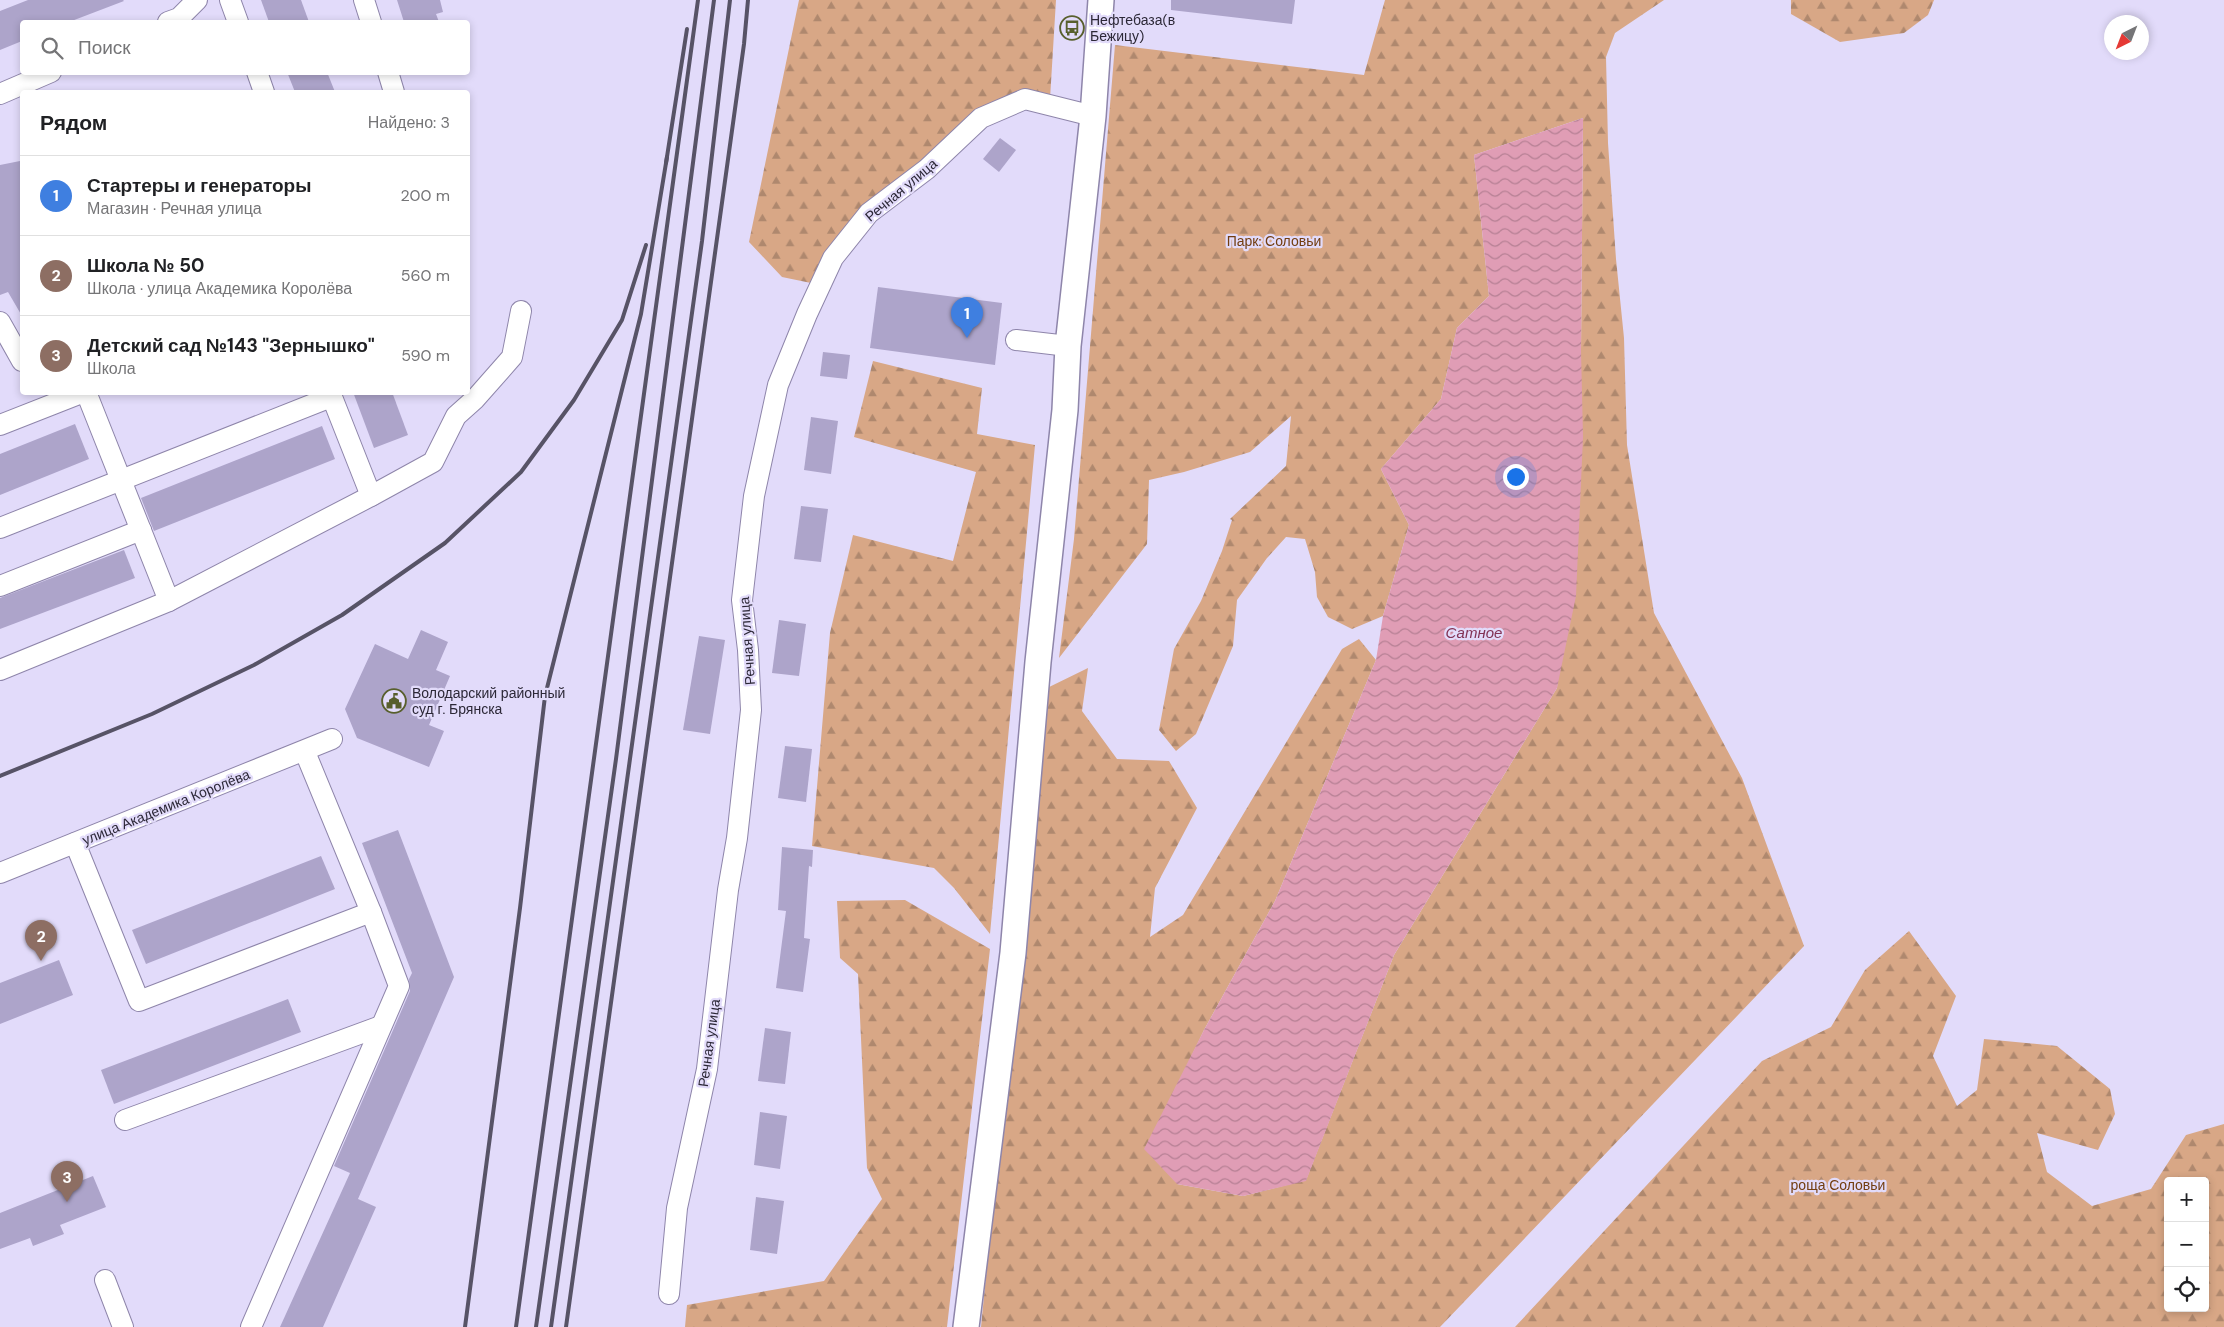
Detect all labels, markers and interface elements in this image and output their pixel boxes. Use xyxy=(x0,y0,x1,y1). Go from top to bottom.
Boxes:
place label: Нефтебаза(в Бежицу) xyxy=(1090,11,1175,45)
bus stop icon: Нефтебаза(в Бежицу) xyxy=(1059,15,1085,41)
north arrow xyxy=(2104,15,2149,60)
search box xyxy=(20,20,470,75)
icon: search xyxy=(38,34,66,62)
text: Поиск xyxy=(78,35,131,60)
text: Рядом xyxy=(40,109,107,137)
text: Найдено: 3 xyxy=(368,112,450,133)
street label: Речная улица xyxy=(861,154,941,225)
text: Стартеры и генераторы xyxy=(87,173,311,198)
text: 1 xyxy=(53,185,59,206)
text: 200 m xyxy=(401,185,450,206)
text: Магазин · Речная улица xyxy=(87,198,262,219)
park label: Парк: Соловьи xyxy=(1227,232,1321,250)
text: Школа № 50 xyxy=(87,253,204,278)
text: 2 xyxy=(51,265,61,286)
text: 560 m xyxy=(401,265,450,286)
text: Школа · улица Академика Королёва xyxy=(87,278,352,299)
pin: 1 xyxy=(951,297,983,338)
text: Детский сад №143 "Зернышко" xyxy=(87,333,375,358)
text: 3 xyxy=(51,345,61,366)
text: 590 m xyxy=(401,345,450,366)
text: Школа xyxy=(87,358,136,379)
your location xyxy=(1503,464,1529,490)
street label: Речная улица xyxy=(735,596,759,686)
water label: Сатное xyxy=(1446,623,1502,643)
place label: Володарский районный суд г. Брянска xyxy=(412,684,565,718)
public building icon: Володарский районный суд г. Брянска xyxy=(381,688,407,714)
street label: улица Академика Королёва xyxy=(79,765,253,849)
pin: 2 xyxy=(25,920,57,961)
street label: Речная улица xyxy=(694,998,724,1088)
pin: 3 xyxy=(51,1161,83,1202)
park label: роща Соловьи xyxy=(1791,1176,1885,1194)
map controls xyxy=(2164,1177,2209,1312)
button: + xyxy=(2164,1177,2209,1222)
button: − xyxy=(2164,1222,2209,1267)
button: locate xyxy=(2164,1267,2209,1312)

